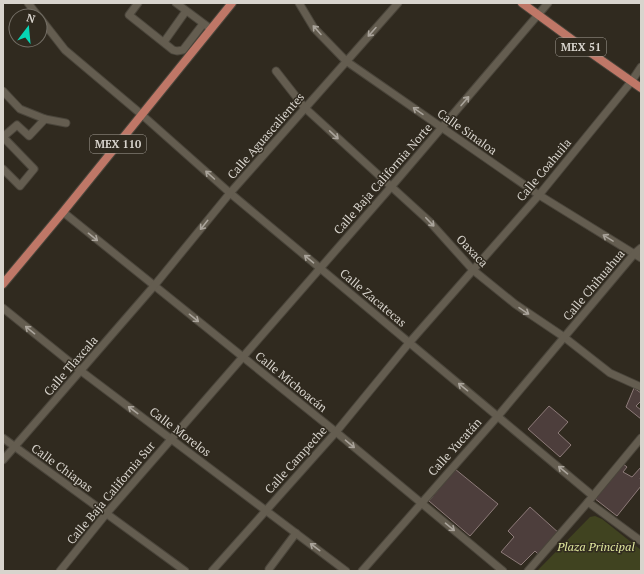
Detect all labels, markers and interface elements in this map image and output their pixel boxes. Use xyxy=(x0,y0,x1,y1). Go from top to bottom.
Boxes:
north arrow xyxy=(8,8,48,48)
text: N xyxy=(25,11,37,26)
one-way arrow xyxy=(313,26,322,36)
one-way arrow xyxy=(367,27,376,37)
road number: MEX 51 xyxy=(556,38,606,56)
street label: Calle Aguascalientes xyxy=(224,89,307,182)
one-way arrow xyxy=(460,96,469,106)
street label: Calle Sinaloa xyxy=(435,106,500,158)
one-way arrow xyxy=(412,107,423,116)
street label: Calle Baja California Norte xyxy=(330,120,435,237)
one-way arrow xyxy=(329,130,339,139)
road number: MEX 110 xyxy=(90,135,146,153)
street label: Calle Coahuila xyxy=(513,135,574,204)
one-way arrow xyxy=(205,171,215,180)
one-way arrow xyxy=(425,217,435,227)
one-way arrow xyxy=(199,220,208,231)
street label: Oaxaca xyxy=(453,231,491,270)
one-way arrow xyxy=(88,232,99,241)
one-way arrow xyxy=(602,233,614,241)
street label: Calle Chihuahua xyxy=(559,246,628,323)
one-way arrow xyxy=(304,255,315,264)
street label: Calle Zacatecas xyxy=(337,265,410,330)
one-way arrow xyxy=(519,306,530,315)
one-way arrow xyxy=(189,314,200,323)
one-way arrow xyxy=(25,326,36,335)
street label: Calle Tlaxcala xyxy=(41,333,101,399)
street label: Calle Michoacán xyxy=(252,348,330,415)
one-way arrow xyxy=(458,383,469,392)
street label: Calle Morelos xyxy=(147,404,214,460)
one-way arrow xyxy=(127,406,138,414)
street label: Calle Yucatán xyxy=(425,415,485,479)
street label: Calle Campeche xyxy=(261,423,330,496)
street label: Calle Baja California Sur xyxy=(63,438,158,547)
one-way arrow xyxy=(345,439,356,448)
street label: Calle Chiapas xyxy=(29,440,96,495)
one-way arrow xyxy=(558,466,568,475)
one-way arrow xyxy=(445,522,455,531)
park label: Plaza Principal xyxy=(556,539,635,554)
one-way arrow xyxy=(309,543,320,552)

